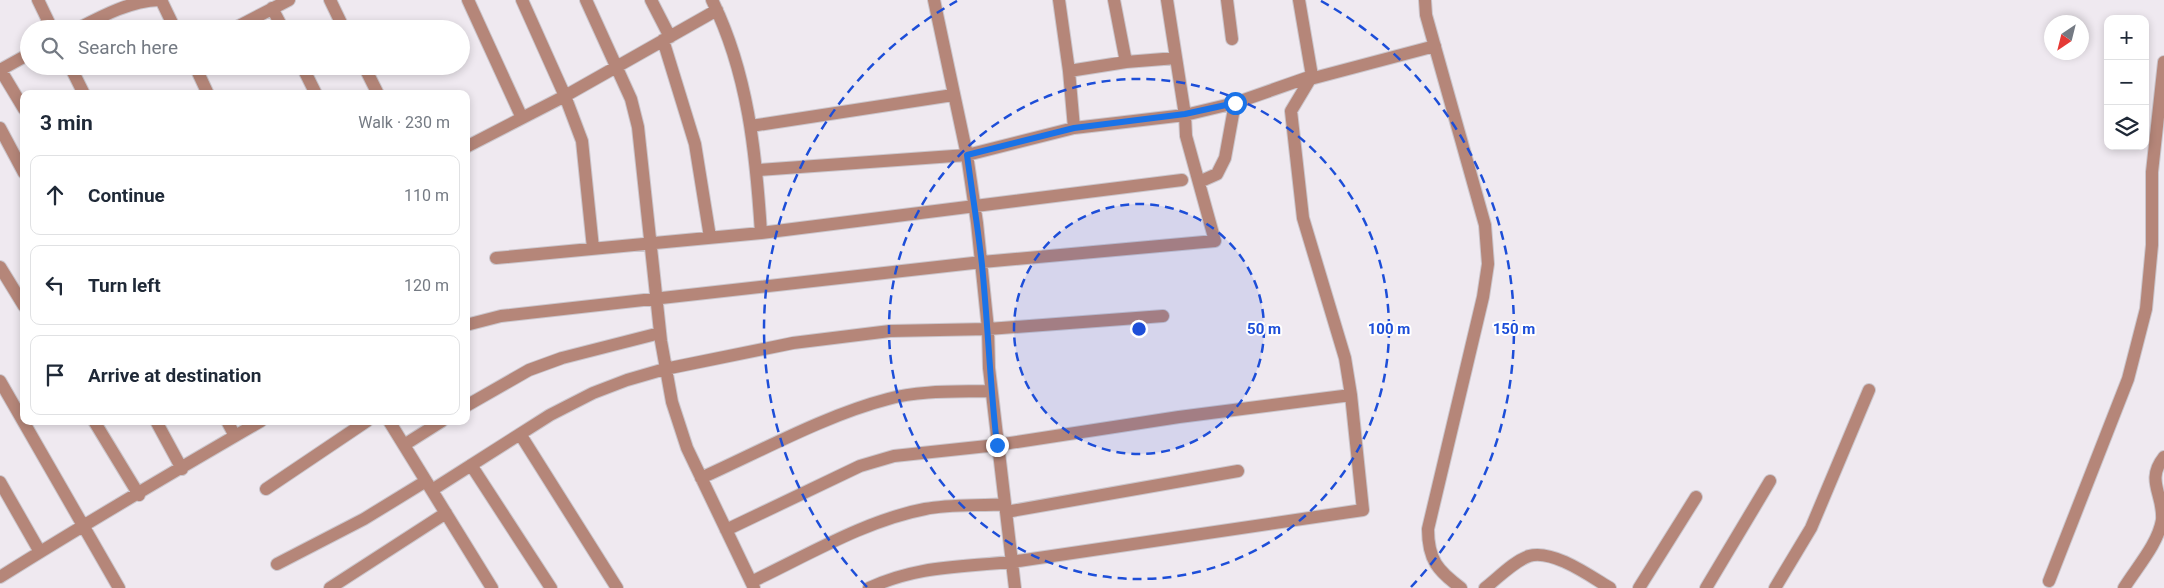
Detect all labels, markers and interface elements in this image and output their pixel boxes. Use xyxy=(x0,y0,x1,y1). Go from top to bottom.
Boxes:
north arrow xyxy=(2044,15,2089,60)
map controls xyxy=(2104,15,2149,150)
button: + xyxy=(2104,15,2149,60)
search box xyxy=(20,20,470,75)
icon: search xyxy=(38,34,66,62)
text: Search here xyxy=(78,36,178,59)
button: − xyxy=(2104,60,2149,105)
route start xyxy=(1224,92,1247,115)
button: layers xyxy=(2104,105,2149,150)
text: 3 min xyxy=(40,111,93,135)
text: Walk · 230 m xyxy=(358,113,450,132)
icon: ahead xyxy=(41,181,69,209)
text: Continue xyxy=(88,184,165,207)
text: 110 m xyxy=(404,186,449,205)
icon: left xyxy=(41,271,69,299)
text: Turn left xyxy=(88,274,161,297)
text: 120 m xyxy=(404,276,449,295)
centre of rings xyxy=(1130,320,1148,338)
text: 50 m xyxy=(1247,320,1281,338)
text: 100 m xyxy=(1368,320,1410,338)
text: 150 m xyxy=(1493,320,1535,338)
icon: arrive xyxy=(41,361,69,389)
text: Arrive at destination xyxy=(88,364,261,387)
route end xyxy=(986,434,1009,457)

